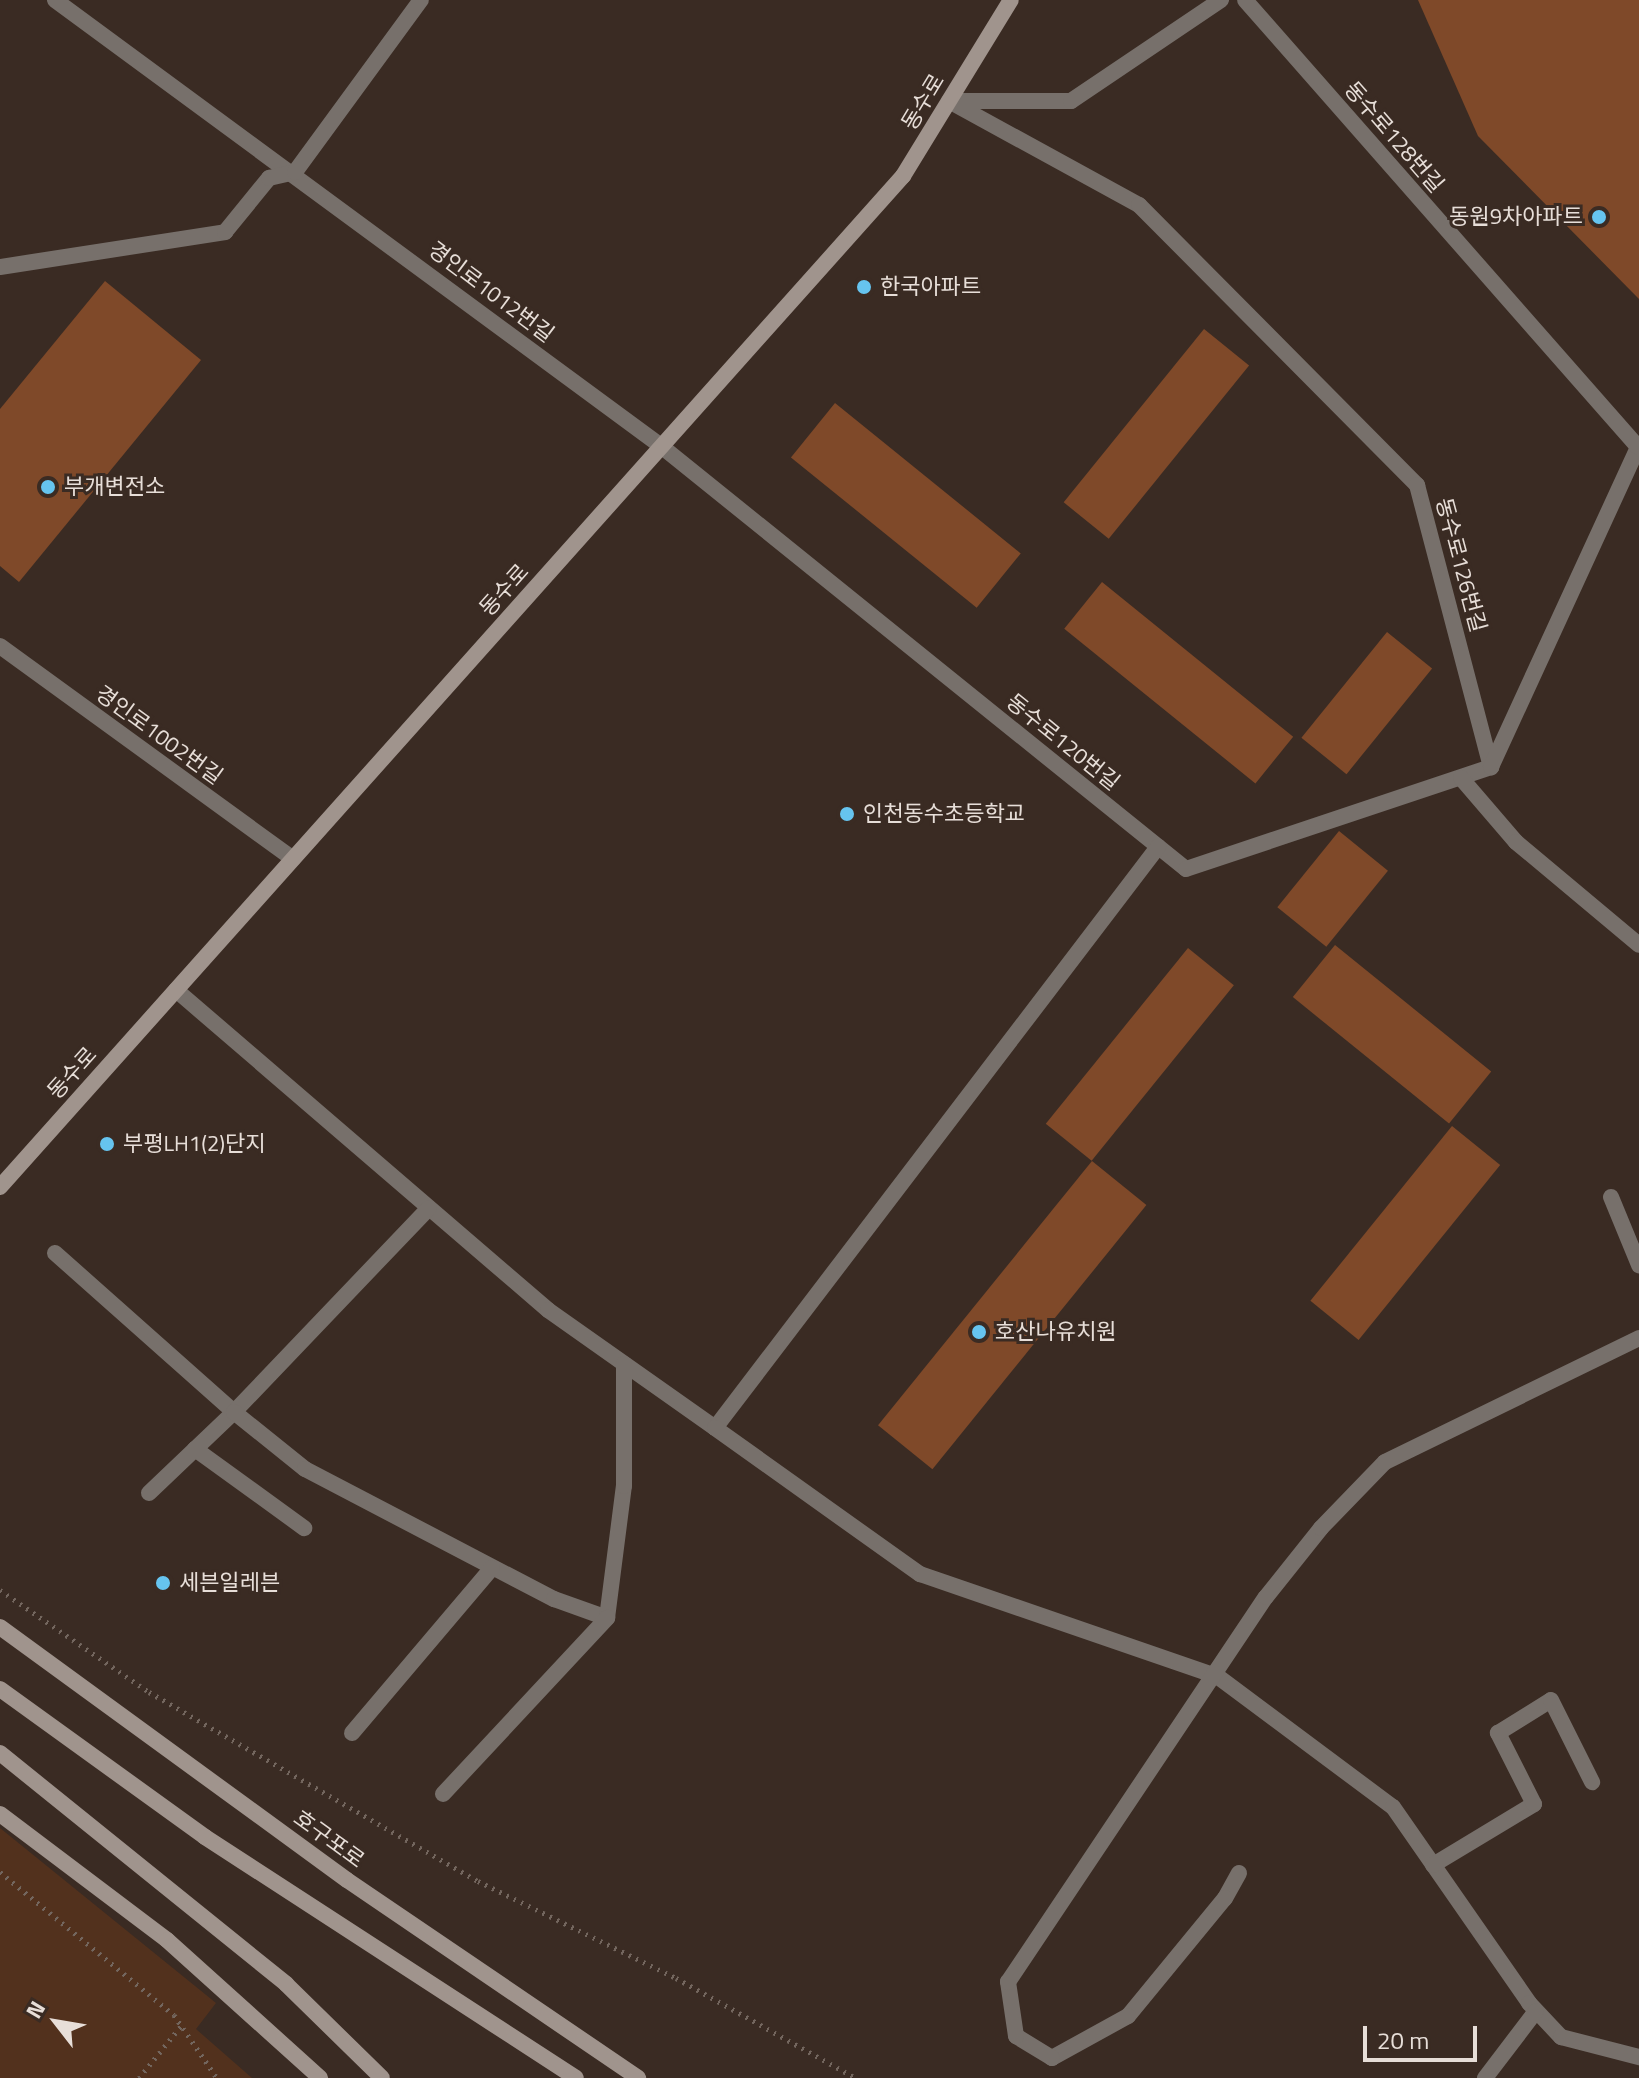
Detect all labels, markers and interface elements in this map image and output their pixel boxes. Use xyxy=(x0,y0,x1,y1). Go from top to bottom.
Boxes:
street label: 동수로 xyxy=(896,69,950,135)
street label: 동수로128번길 xyxy=(1339,76,1449,198)
place label: 동원9차아파트 xyxy=(1449,204,1583,230)
marker: 동원9차아파트 xyxy=(1590,208,1608,226)
street label: 경인로1012번길 xyxy=(423,236,559,348)
place label: 한국아파트 xyxy=(880,274,981,300)
marker: 한국아파트 xyxy=(855,278,873,296)
place label: 부개변전소 xyxy=(64,474,165,500)
marker: 부개변전소 xyxy=(39,478,57,496)
street label: 동수로126번길 xyxy=(1430,495,1492,635)
street label: 동수로 xyxy=(474,559,534,621)
street label: 경인로1002번길 xyxy=(90,680,228,790)
street label: 동수로120번길 xyxy=(1001,688,1125,796)
place label: 인천동수초등학교 xyxy=(863,801,1025,827)
marker: 인천동수초등학교 xyxy=(838,805,856,823)
street label: 동수로 xyxy=(42,1042,102,1104)
place label: 부평LH1(2)단지 xyxy=(123,1131,266,1157)
marker: 부평LH1(2)단지 xyxy=(98,1135,116,1153)
place label: 호산나유치원 xyxy=(995,1319,1116,1345)
marker: 호산나유치원 xyxy=(970,1323,988,1341)
place label: 세븐일레븐 xyxy=(179,1570,280,1596)
marker: 세븐일레븐 xyxy=(154,1574,172,1592)
street label: 호구포로 xyxy=(288,1805,370,1873)
north arrow xyxy=(16,1982,96,2062)
text: N xyxy=(17,1994,54,2025)
scale bar xyxy=(1367,2010,1481,2060)
text: 20 m xyxy=(1377,2022,1429,2058)

